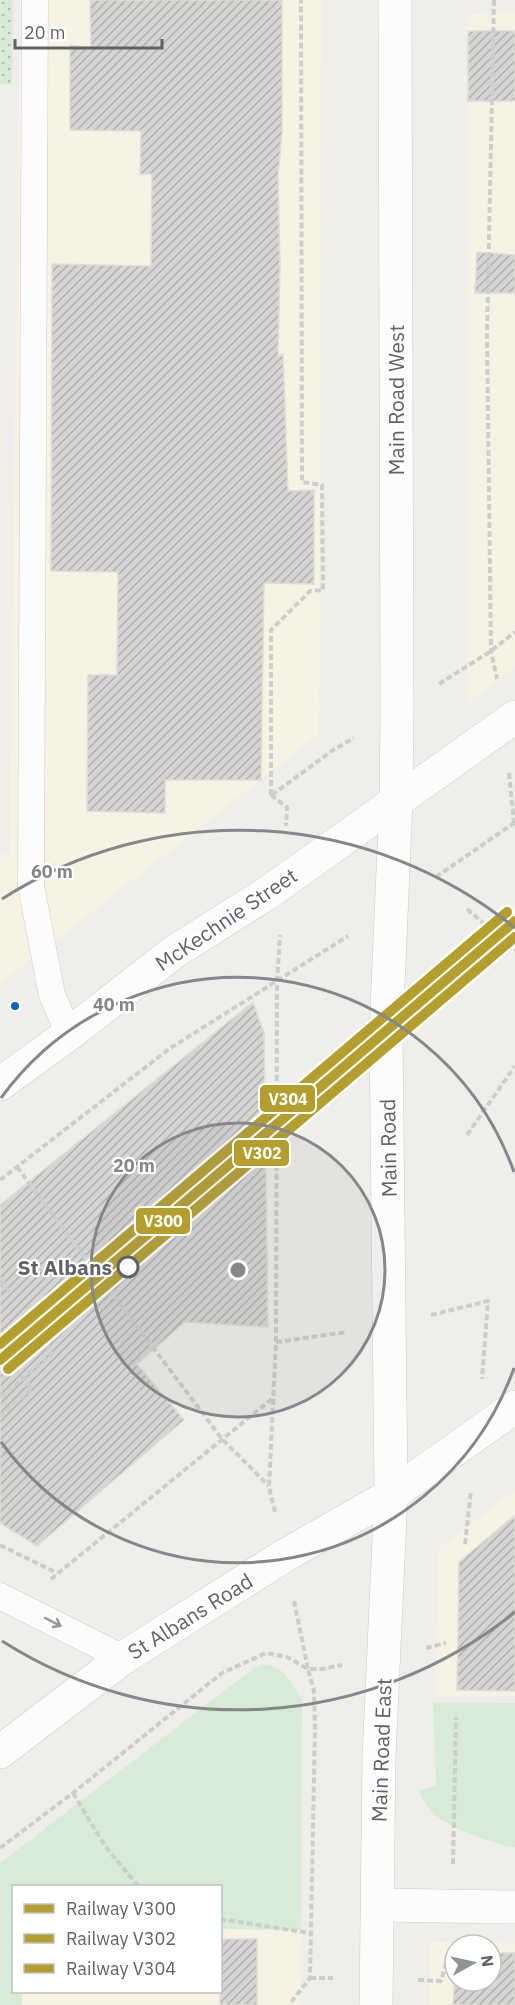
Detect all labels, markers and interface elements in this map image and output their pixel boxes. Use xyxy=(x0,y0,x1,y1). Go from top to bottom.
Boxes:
scale bar xyxy=(15,12,162,50)
text: 20 m xyxy=(24,21,66,44)
street label: Main Road West xyxy=(382,324,410,476)
text: 60 m xyxy=(31,860,73,883)
street label: McKechnie Street xyxy=(149,861,303,977)
text: 40 m xyxy=(93,993,135,1016)
unlabelled marker xyxy=(9,1000,21,1012)
line badge: V304 xyxy=(259,1084,316,1113)
text: V304 xyxy=(268,1089,308,1109)
street label: Main Road xyxy=(373,1098,403,1198)
line badge: V302 xyxy=(233,1139,290,1167)
text: V302 xyxy=(242,1143,282,1163)
text: 20 m xyxy=(113,1154,155,1177)
line badge: V300 xyxy=(135,1207,191,1235)
text: V300 xyxy=(143,1211,183,1231)
place label: St Albans xyxy=(17,1253,112,1281)
marker: St Albans xyxy=(117,1256,139,1278)
centre of rings xyxy=(228,1260,248,1280)
street label: St Albans Road xyxy=(122,1566,258,1666)
one-way arrow xyxy=(43,1616,61,1628)
street label: Main Road East xyxy=(364,1677,398,1823)
legend xyxy=(12,1885,222,1993)
text: Railway V300 xyxy=(66,1897,176,1920)
text: Railway V302 xyxy=(66,1927,176,1950)
north arrow xyxy=(443,1933,503,1993)
text: N xyxy=(477,1954,499,1968)
text: Railway V304 xyxy=(66,1957,176,1980)

